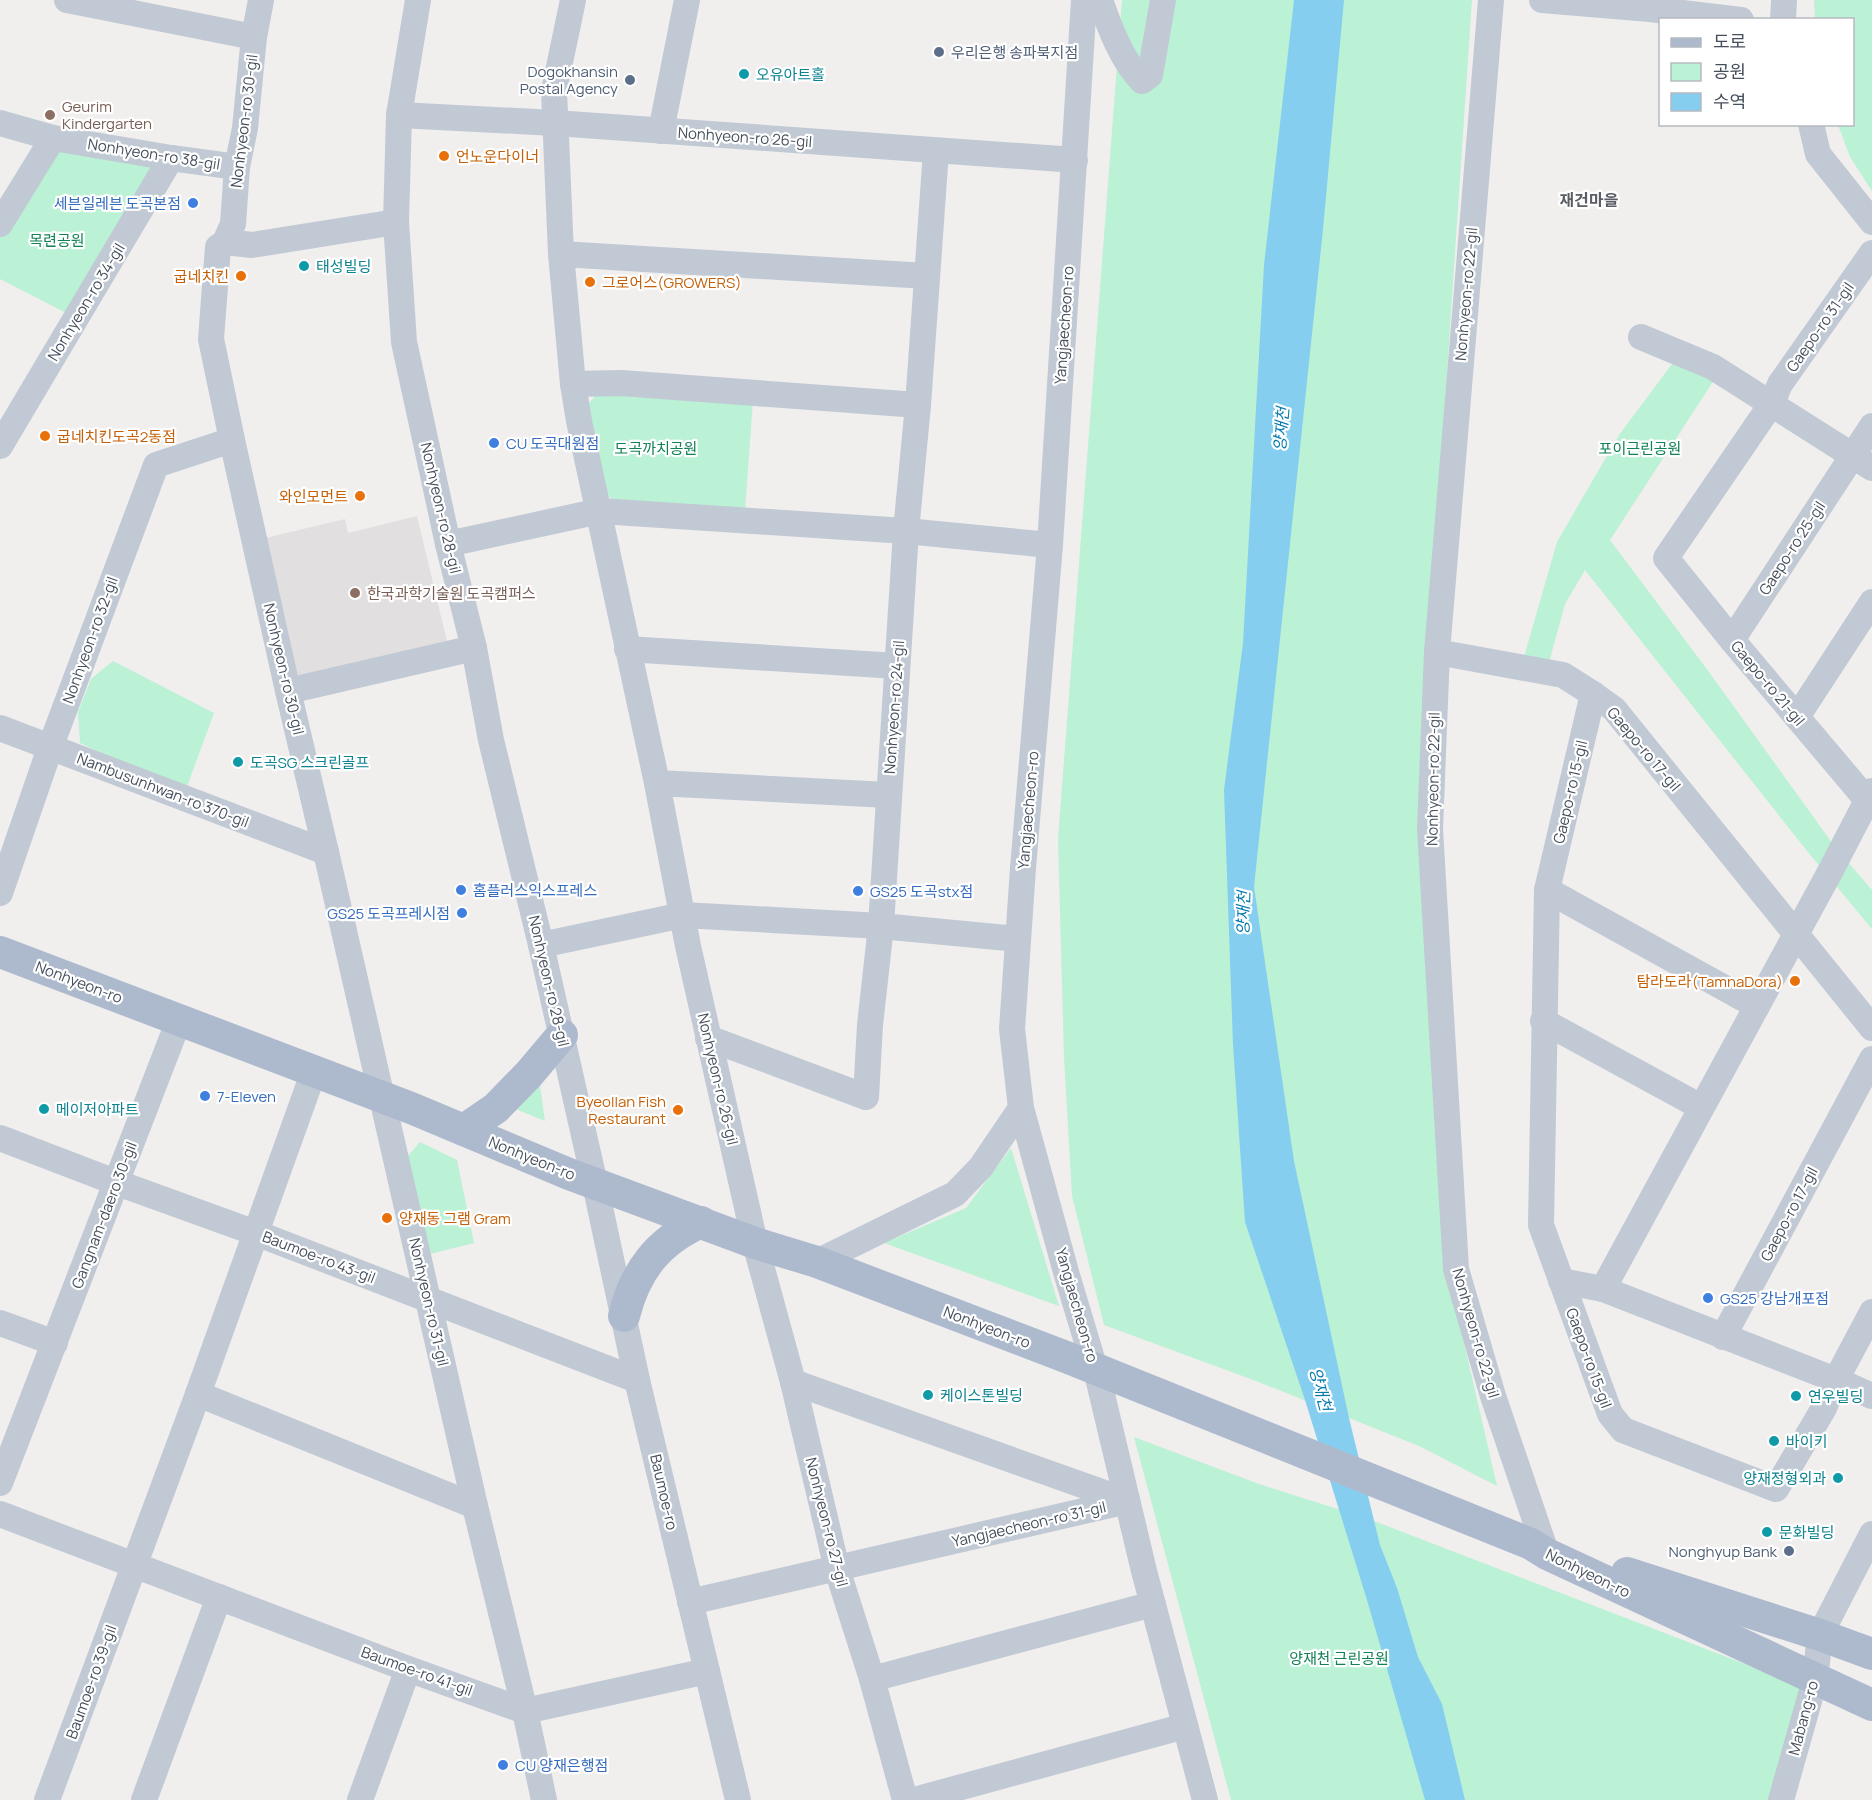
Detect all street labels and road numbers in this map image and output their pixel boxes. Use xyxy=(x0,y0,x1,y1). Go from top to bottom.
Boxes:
street label: Nonhyeon-ro 30-gil xyxy=(225,53,263,189)
street label: Nonhyeon-ro 26-gil xyxy=(677,122,813,152)
street label: Nonhyeon-ro 38-gil xyxy=(86,133,222,175)
street label: Nonhyeon-ro 22-gil xyxy=(1450,226,1482,362)
street label: Nonhyeon-ro 34-gil xyxy=(43,239,129,365)
street label: Yangjaecheon-ro xyxy=(1049,265,1079,385)
street label: Gaepo-ro 31-gil xyxy=(1781,278,1859,376)
street label: Nonhyeon-ro 28-gil xyxy=(416,440,466,576)
street label: Gaepo-ro 25-gil xyxy=(1754,497,1830,599)
street label: Nonhyeon-ro 32-gil xyxy=(57,574,123,706)
street label: Nonhyeon-ro 30-gil xyxy=(259,601,309,737)
street label: Gaepo-ro 21-gil xyxy=(1726,636,1810,730)
street label: Nonhyeon-ro 24-gil xyxy=(879,640,909,774)
street label: Gaepo-ro 17-gil xyxy=(1603,702,1685,796)
street label: Nonhyeon-ro 22-gil xyxy=(1421,712,1445,846)
street label: Gaepo-ro 15-gil xyxy=(1548,738,1592,846)
street label: Nambusunhwan-ro 370-gil xyxy=(74,747,252,833)
street label: Yangjaecheon-ro xyxy=(1012,750,1044,870)
street label: Nonhyeon-ro 28-gil xyxy=(524,913,574,1049)
street label: Nonhyeon-ro xyxy=(32,956,126,1008)
street label: Nonhyeon-ro 26-gil xyxy=(693,1011,743,1147)
street label: Nonhyeon-ro xyxy=(486,1131,578,1185)
street label: Gangnam-daero 30-gil xyxy=(66,1139,142,1291)
street label: Gaepo-ro 17-gil xyxy=(1755,1163,1823,1265)
street label: Baumoe-ro 43-gil xyxy=(259,1226,379,1288)
street label: Nonhyeon-ro 31-gil xyxy=(404,1236,454,1368)
street label: Yangjaecheon-ro xyxy=(1051,1245,1103,1365)
street label: Nonhyeon-ro 22-gil xyxy=(1447,1266,1505,1400)
street label: Nonhyeon-ro xyxy=(940,1301,1034,1353)
street label: Gaepo-ro 15-gil xyxy=(1561,1305,1617,1411)
street label: Baumoe-ro xyxy=(645,1452,683,1532)
street label: Nonhyeon-ro 27-gil xyxy=(801,1455,853,1589)
street label: Yangjaecheon-ro 31-gil xyxy=(950,1496,1108,1552)
street label: Nonhyeon-ro xyxy=(1542,1543,1634,1603)
street label: Baumoe-ro 39-gil xyxy=(61,1622,121,1742)
street label: Baumoe-ro 41-gil xyxy=(358,1641,476,1701)
street label: Mabang-ro xyxy=(1783,1678,1823,1758)

